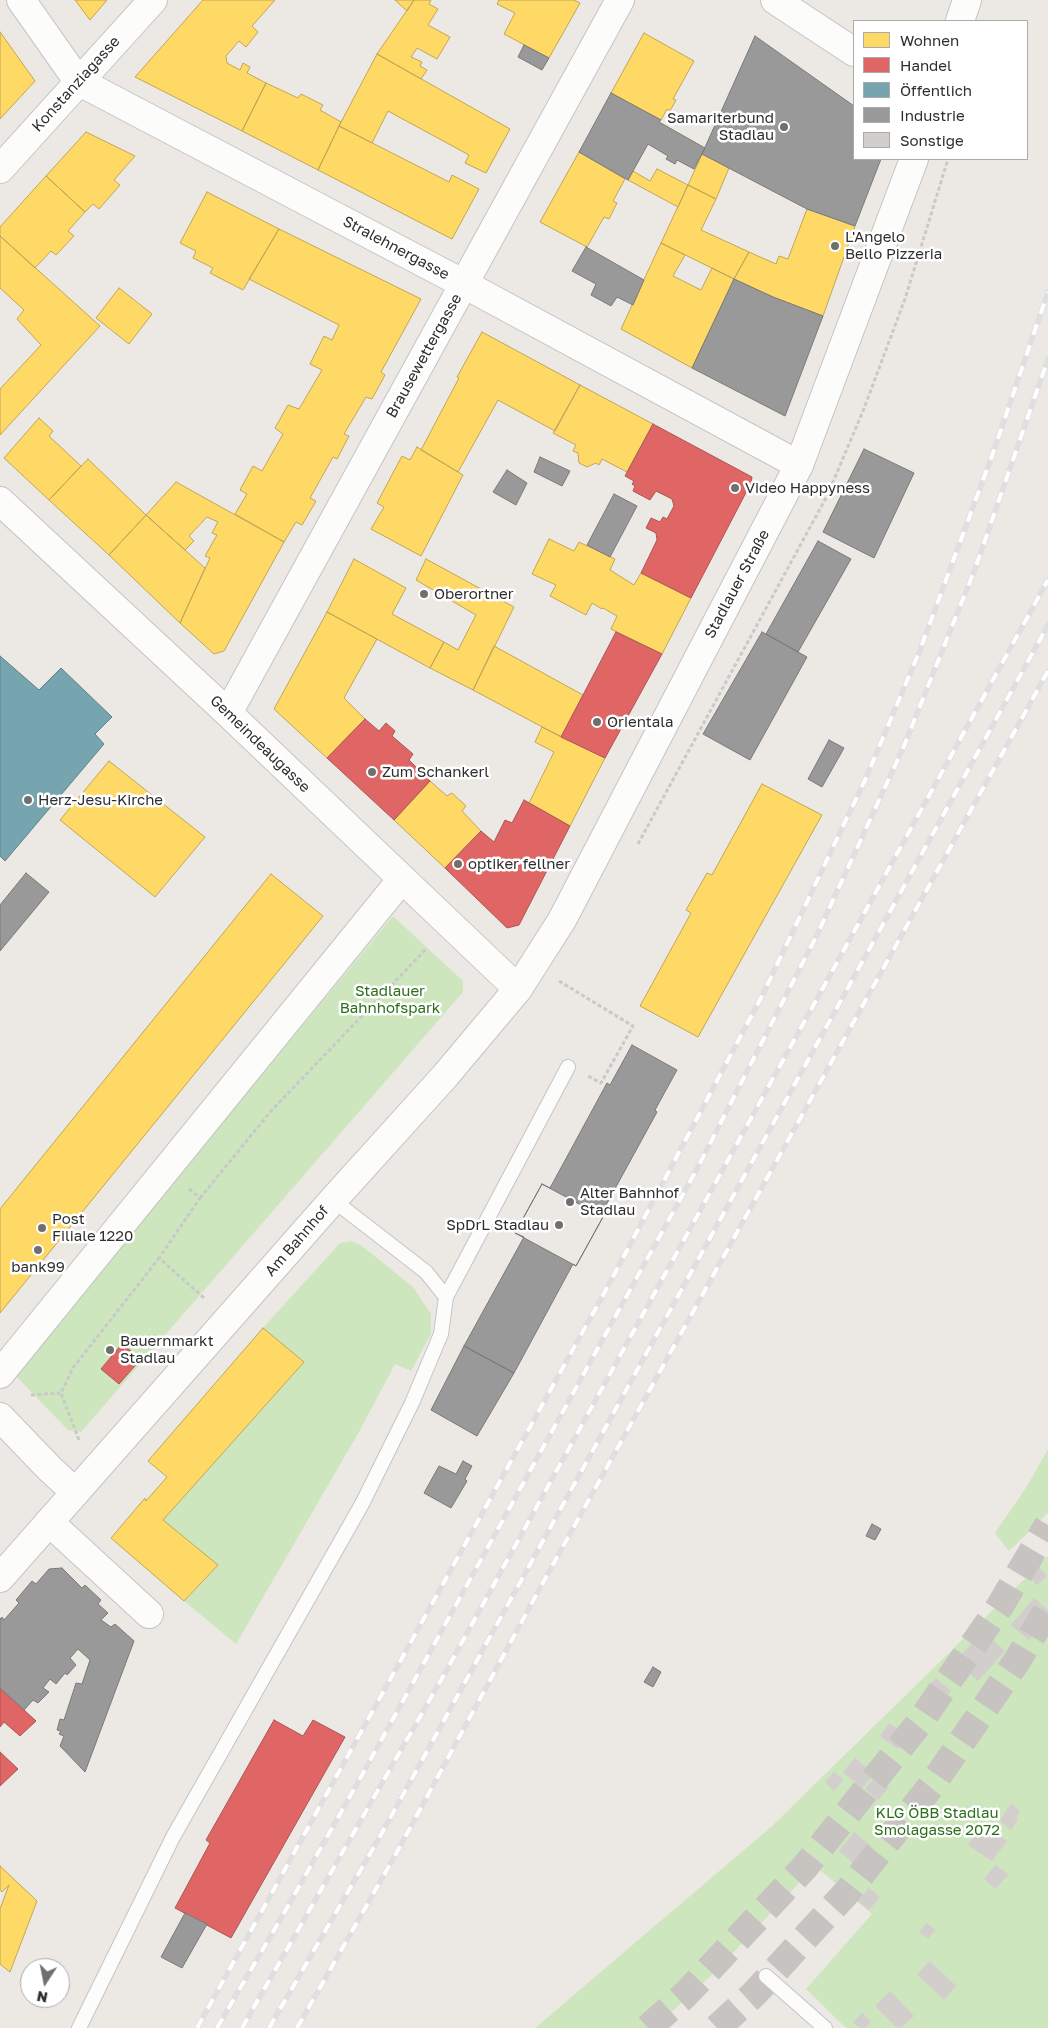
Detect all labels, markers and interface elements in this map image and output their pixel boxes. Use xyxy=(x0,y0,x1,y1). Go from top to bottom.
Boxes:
legend xyxy=(853,20,1028,160)
text: Wohnen xyxy=(900,31,959,49)
street label: Konstanziagasse xyxy=(28,33,124,135)
text: Handel xyxy=(900,56,952,74)
text: Öffentlich xyxy=(900,81,972,99)
text: Industrie xyxy=(900,106,965,124)
place label: Samariterbund Stadlau xyxy=(667,109,774,144)
marker: Samariterbund Stadlau xyxy=(778,121,790,133)
text: Sonstige xyxy=(900,131,964,149)
street label: Stralehnergasse xyxy=(340,212,452,284)
place label: L'Angelo Bello Pizzeria xyxy=(845,228,942,263)
marker: L'Angelo Bello Pizzeria xyxy=(829,240,841,252)
street label: Brausewettergasse xyxy=(382,291,466,421)
place label: Video Happyness xyxy=(745,479,870,497)
marker: Video Happyness xyxy=(729,482,741,494)
street label: Stadlauer Straße xyxy=(701,527,773,641)
place label: Oberortner xyxy=(434,585,514,603)
marker: Oberortner xyxy=(418,588,430,600)
street label: Gemeindeaugasse xyxy=(206,692,314,796)
place label: Orientala xyxy=(607,713,673,731)
marker: Orientala xyxy=(591,716,603,728)
place label: Zum Schankerl xyxy=(382,763,489,781)
marker: Zum Schankerl xyxy=(366,766,378,778)
place label: Herz-Jesu-Kirche xyxy=(38,791,163,809)
marker: Herz-Jesu-Kirche xyxy=(22,794,34,806)
place label: optiker fellner xyxy=(468,855,570,873)
marker: optiker fellner xyxy=(452,858,464,870)
park label: Stadlauer Bahnhofspark xyxy=(340,982,440,1017)
place label: Alter Bahnhof Stadlau xyxy=(580,1184,679,1219)
marker: Alter Bahnhof Stadlau xyxy=(564,1196,576,1208)
street label: Am Bahnhof xyxy=(261,1202,333,1280)
place label: Post Filiale 1220 xyxy=(52,1210,133,1245)
place label: SpDrL Stadlau xyxy=(446,1216,549,1234)
marker: SpDrL Stadlau xyxy=(553,1219,565,1231)
marker: Post Filiale 1220 xyxy=(36,1222,48,1234)
marker: bank99 xyxy=(32,1244,44,1256)
place label: bank99 xyxy=(11,1258,65,1276)
place label: Bauernmarkt Stadlau xyxy=(120,1332,214,1367)
marker: Bauernmarkt Stadlau xyxy=(104,1344,116,1356)
park label: KLG ÖBB Stadlau Smolagasse 2072 xyxy=(874,1804,1000,1839)
north arrow xyxy=(20,1958,70,2008)
text: N xyxy=(35,1988,49,2007)

